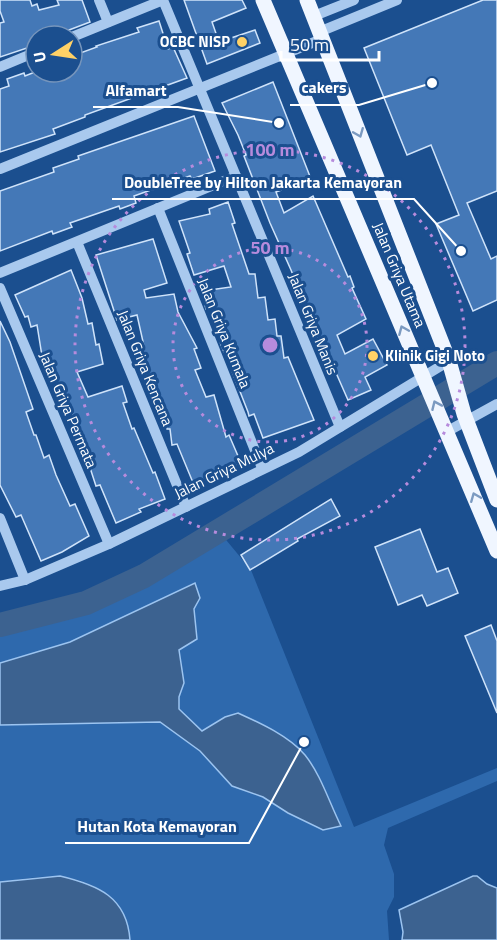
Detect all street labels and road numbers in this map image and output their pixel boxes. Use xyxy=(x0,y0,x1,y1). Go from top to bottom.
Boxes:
street label: Jalan Griya Utama xyxy=(367,219,432,331)
street label: Jalan Griya Manis xyxy=(283,269,344,378)
street label: Jalan Griya Kumala xyxy=(192,274,257,392)
street label: Jalan Griya Kencana xyxy=(112,306,179,430)
street label: Jalan Griya Permata xyxy=(34,348,104,472)
street label: Jalan Griya Mulya xyxy=(170,436,278,505)

